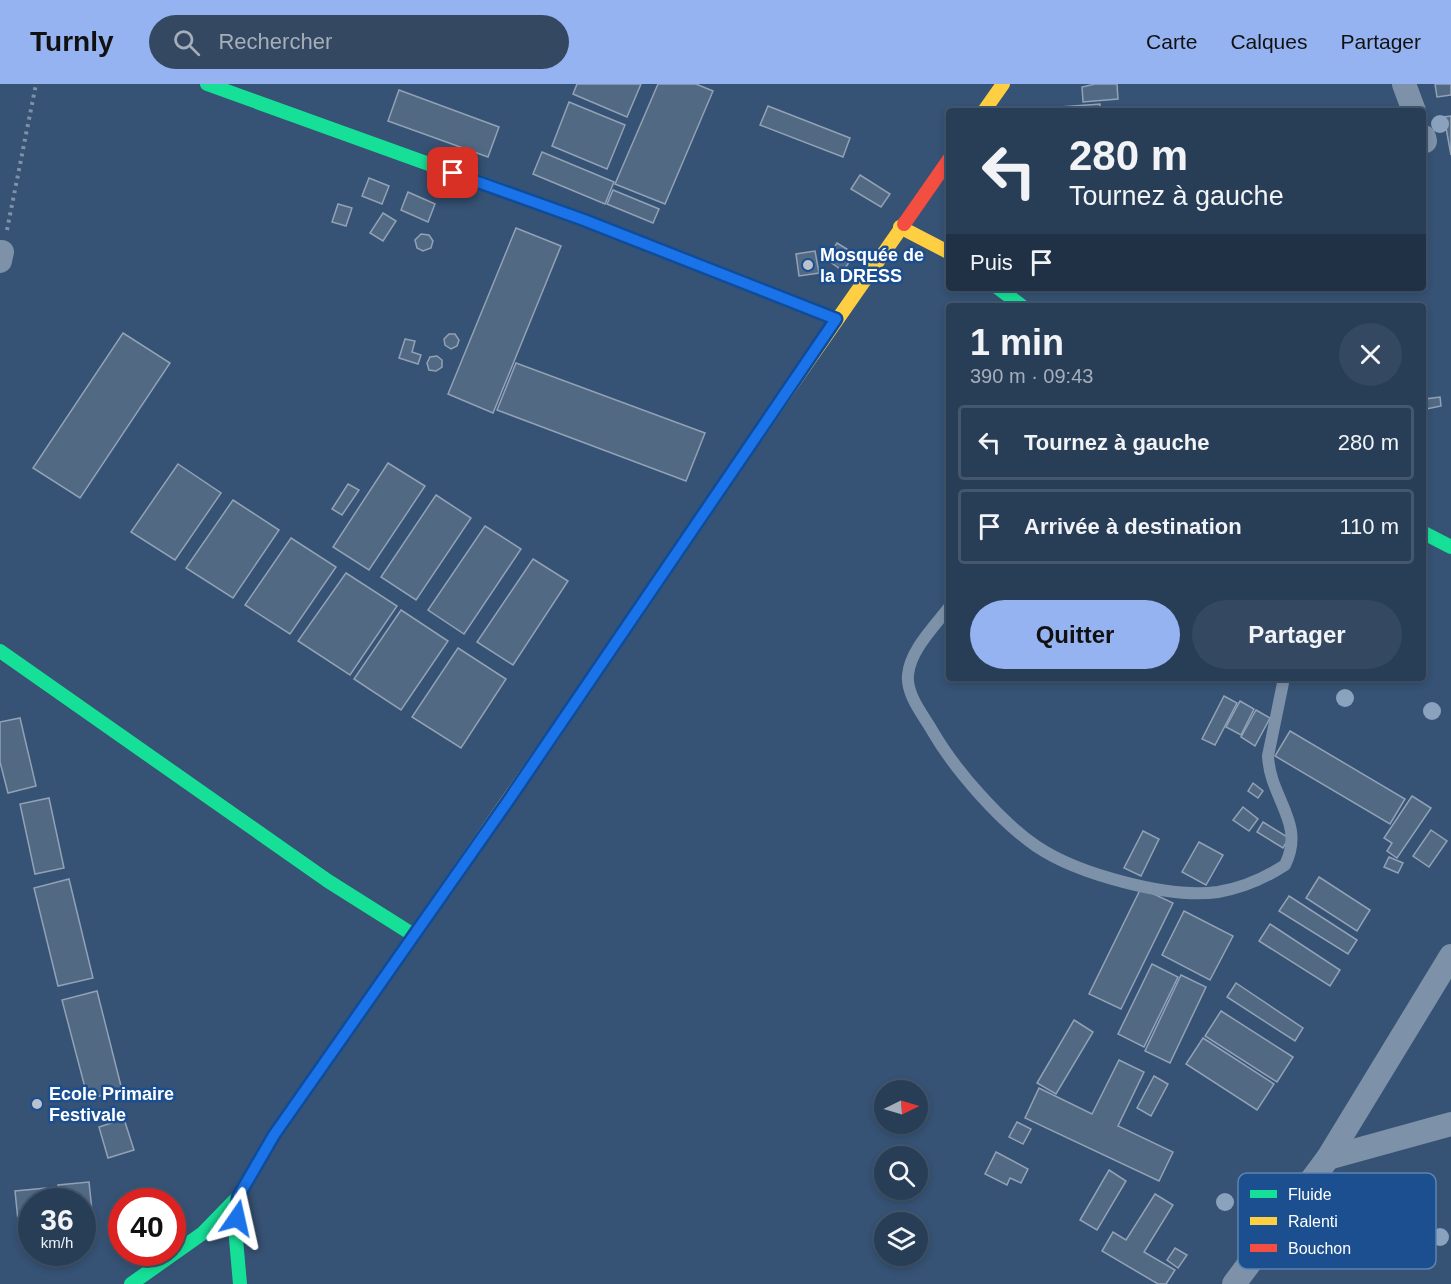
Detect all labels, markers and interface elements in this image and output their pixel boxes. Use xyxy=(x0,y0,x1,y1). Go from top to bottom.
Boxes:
search box xyxy=(149,15,569,69)
text: Turnly xyxy=(30,26,113,57)
icon: search xyxy=(170,26,203,59)
text: Rechercher xyxy=(218,29,332,54)
text: Carte xyxy=(1146,30,1197,53)
text: Calques xyxy=(1230,30,1307,53)
text: Partager xyxy=(1340,30,1421,53)
icon: left xyxy=(970,132,1048,210)
text: 280 m xyxy=(1069,132,1188,179)
pin xyxy=(427,147,478,198)
icon: arrive xyxy=(436,156,469,189)
text: Tournez à gauche xyxy=(1069,181,1284,211)
place label: Mosquée de la DRESS xyxy=(820,245,924,286)
icon: arrive xyxy=(1025,246,1058,279)
text: Puis xyxy=(970,250,1013,275)
marker: Mosquée de la DRESS xyxy=(801,258,815,272)
text: 1 min xyxy=(970,322,1064,363)
button: close xyxy=(1339,323,1402,386)
text: 390 m · 09:43 xyxy=(970,365,1093,387)
icon: left xyxy=(973,426,1006,459)
text: Tournez à gauche xyxy=(1024,430,1209,455)
text: 280 m xyxy=(1338,430,1399,455)
icon: arrive xyxy=(973,510,1006,543)
text: Arrivée à destination xyxy=(1024,514,1242,539)
text: 110 m xyxy=(1339,514,1399,539)
button: Quitter xyxy=(970,600,1180,669)
button: Partager xyxy=(1192,600,1402,669)
north arrow xyxy=(874,1080,928,1134)
map controls xyxy=(874,1080,928,1266)
place label: Ecole Primaire Festivale xyxy=(49,1084,174,1125)
marker: Ecole Primaire Festivale xyxy=(30,1097,44,1111)
button: search xyxy=(874,1146,928,1200)
legend xyxy=(1238,1173,1436,1269)
position arrow xyxy=(205,1186,269,1250)
text: Fluide xyxy=(1288,1186,1332,1203)
speed limit sign: 40 xyxy=(108,1188,186,1266)
text: 36 xyxy=(40,1203,74,1236)
button: layers xyxy=(874,1212,928,1266)
text: Ralenti xyxy=(1288,1213,1338,1230)
text: km/h xyxy=(41,1234,73,1251)
text: Bouchon xyxy=(1288,1240,1351,1257)

